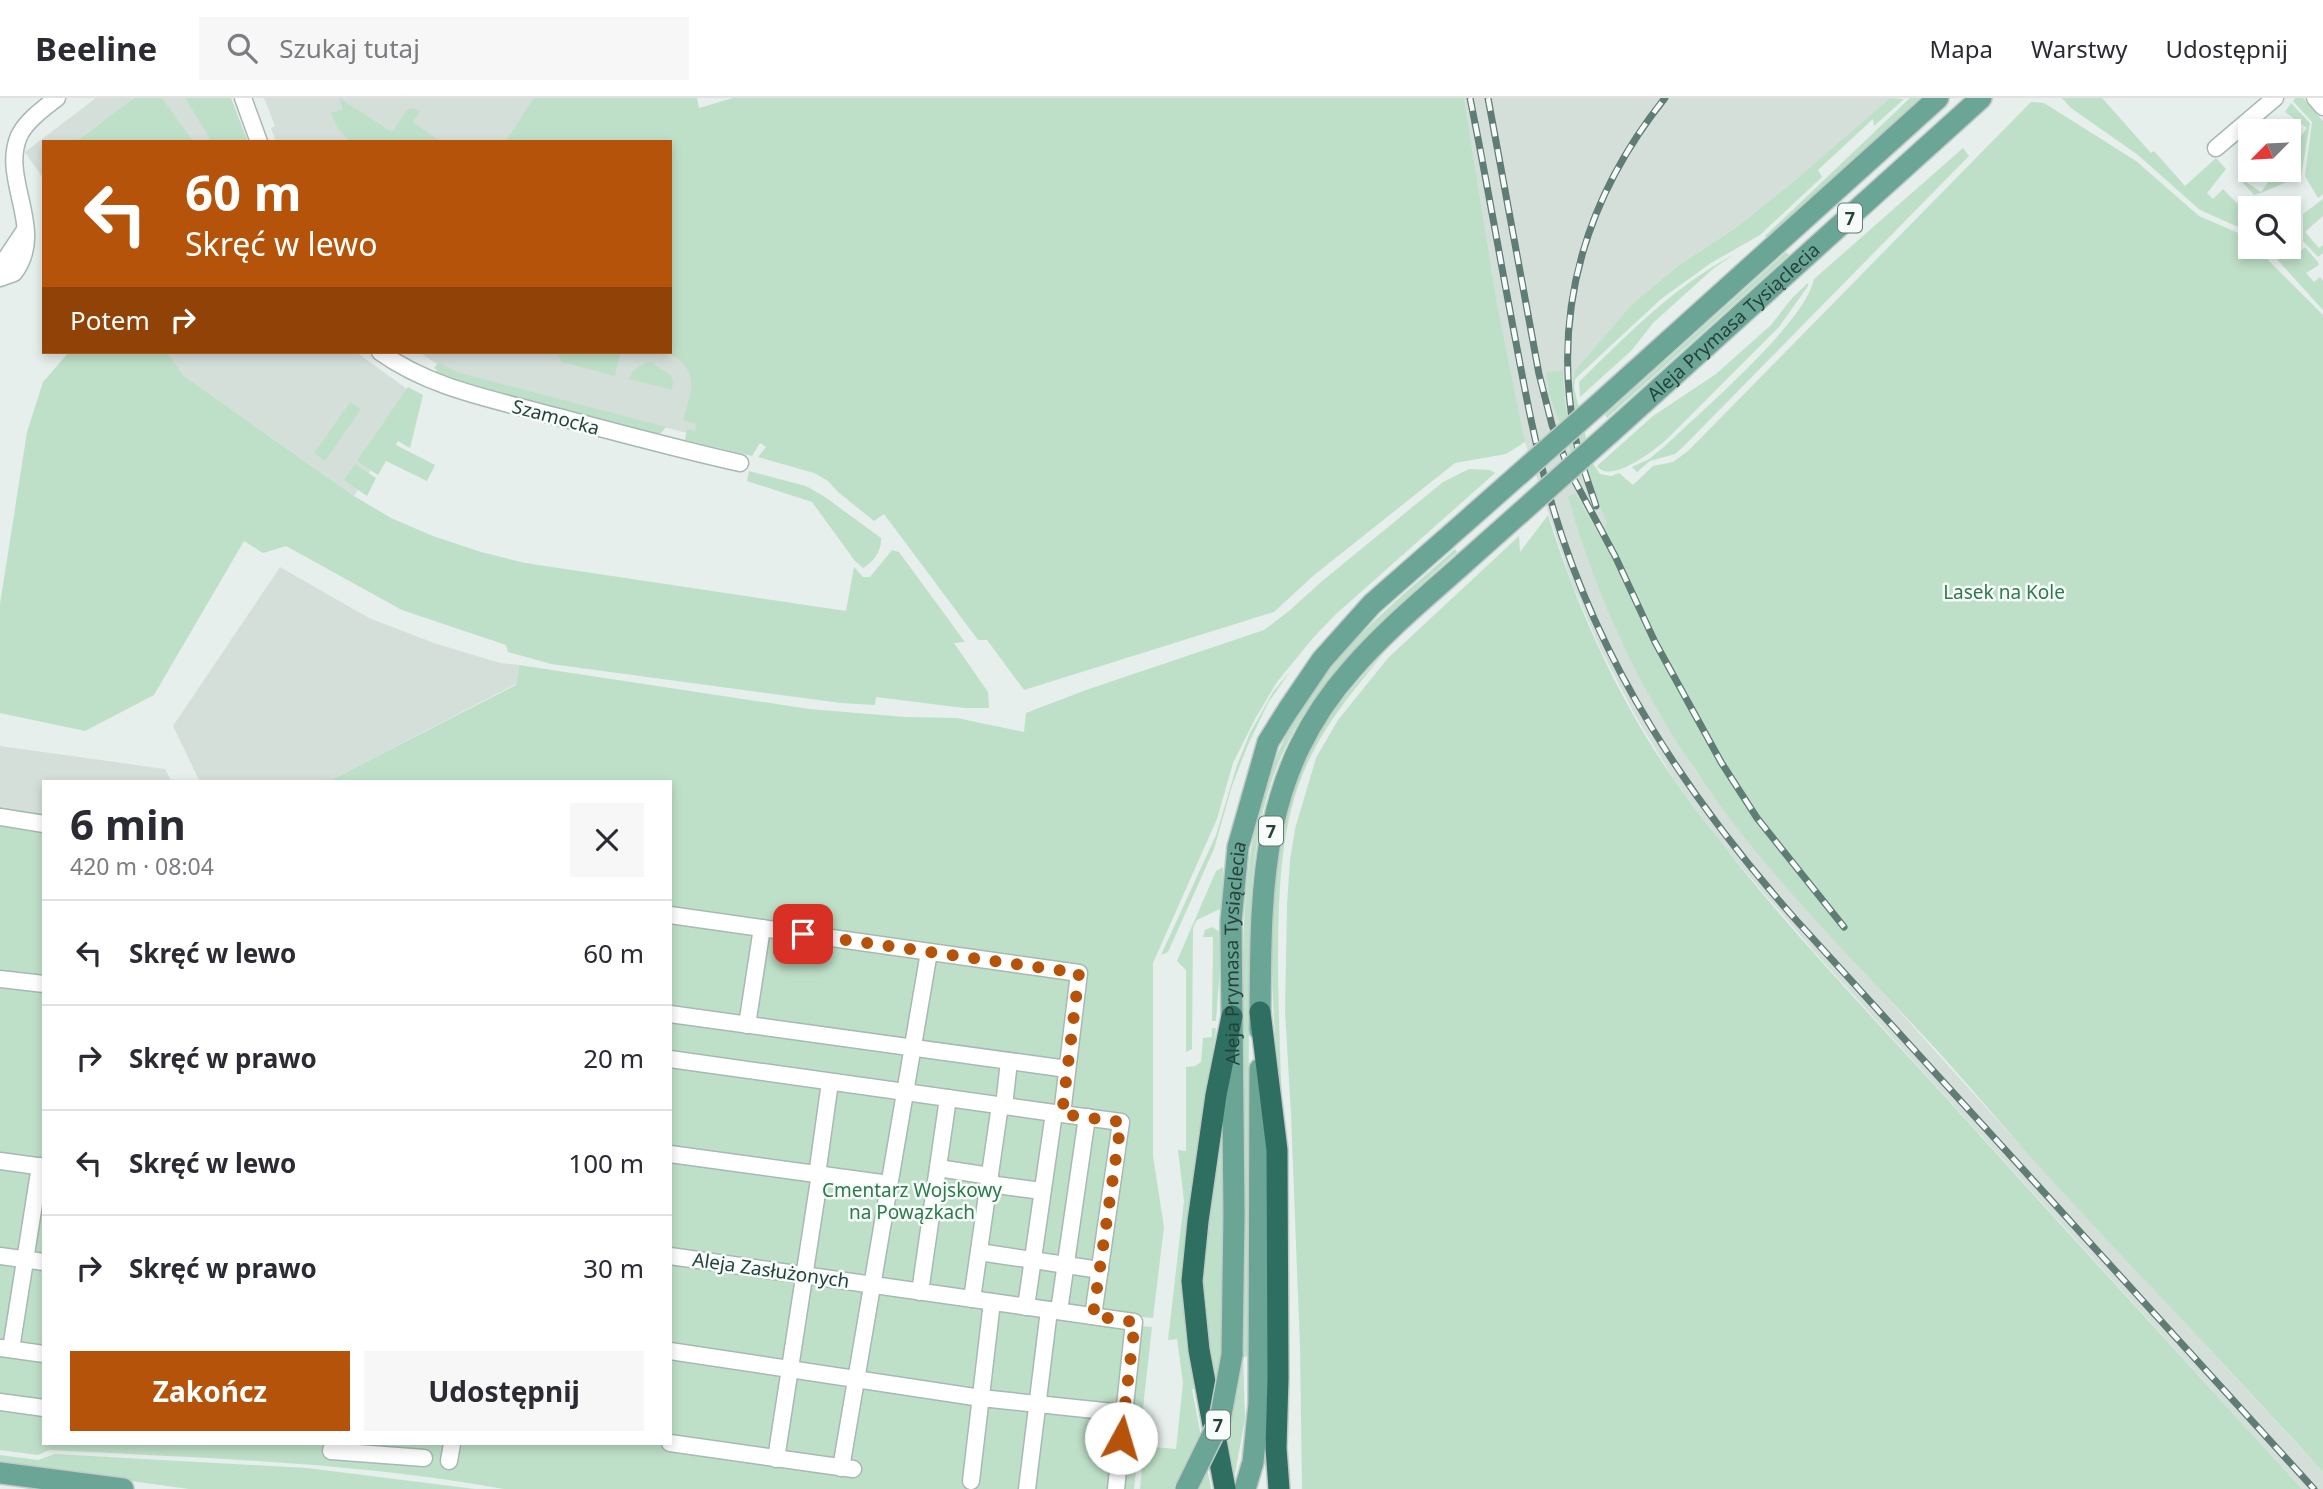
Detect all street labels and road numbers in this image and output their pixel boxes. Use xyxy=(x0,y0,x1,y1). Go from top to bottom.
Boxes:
road number: 7 xyxy=(1838,204,1862,232)
street label: Aleja Prymasa Tysiąclecia xyxy=(1641,237,1825,407)
street label: Szamocka xyxy=(510,393,602,441)
road number: 7 xyxy=(1259,816,1283,846)
street label: Aleja Prymasa Tysiąclecia xyxy=(1218,838,1252,1065)
street label: Aleja Zasłużonych xyxy=(691,1246,851,1294)
road number: 7 xyxy=(1206,1410,1230,1440)

